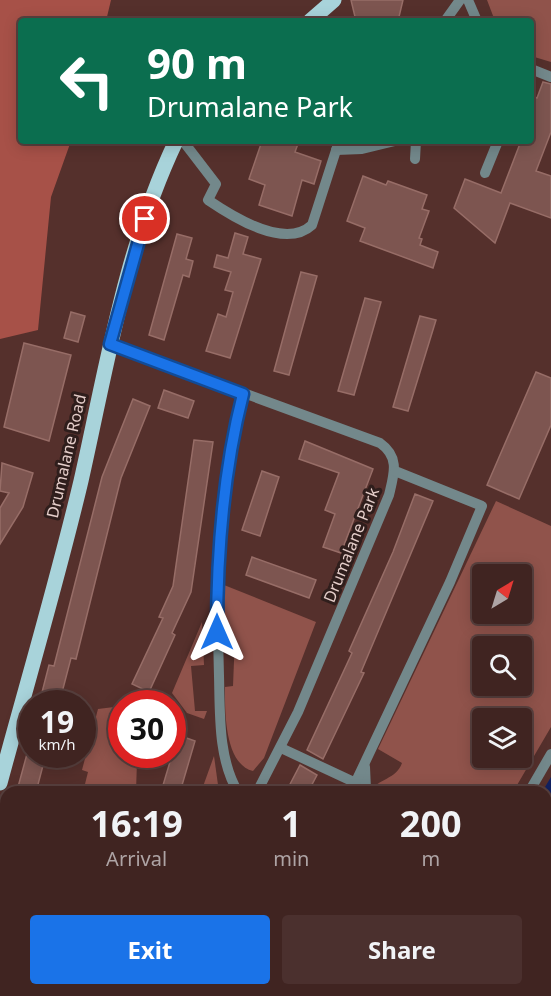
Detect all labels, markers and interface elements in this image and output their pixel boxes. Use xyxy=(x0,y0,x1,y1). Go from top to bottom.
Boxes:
text: 90 m xyxy=(147,34,247,91)
icon: left xyxy=(48,42,126,120)
text: Drumalane Park xyxy=(147,88,353,125)
pin xyxy=(119,193,170,244)
icon: arrive xyxy=(128,202,161,235)
street label: Drumalane Road xyxy=(41,392,91,520)
street label: Drumalane Park xyxy=(318,484,384,606)
north arrow xyxy=(472,564,532,624)
map controls xyxy=(472,564,532,768)
position arrow xyxy=(185,600,249,664)
button: search xyxy=(472,636,532,696)
speed limit sign: 30 xyxy=(108,690,186,768)
text: 19 xyxy=(40,701,74,742)
button: layers xyxy=(472,708,532,768)
text: km/h xyxy=(39,734,75,754)
text: 16:19 xyxy=(90,799,183,848)
text: 1 xyxy=(281,799,302,848)
text: 200 xyxy=(400,799,462,848)
text: Arrival xyxy=(106,845,167,872)
text: min xyxy=(273,845,309,872)
text: m xyxy=(421,845,440,872)
button: Exit xyxy=(30,915,270,984)
button: Share xyxy=(282,915,522,984)

